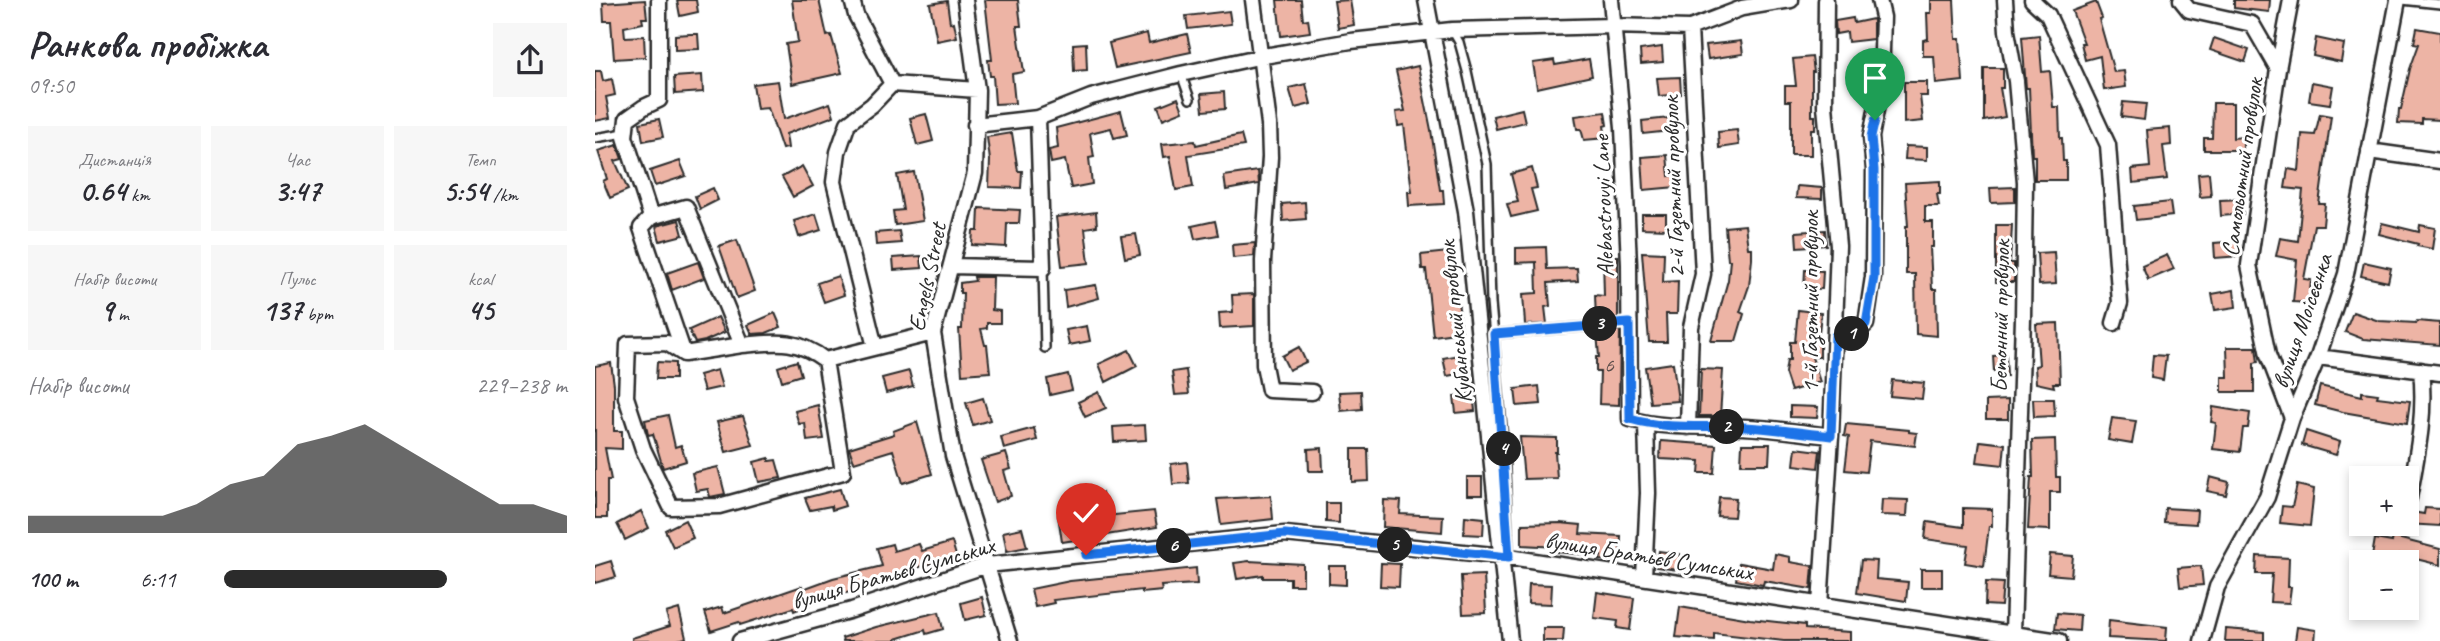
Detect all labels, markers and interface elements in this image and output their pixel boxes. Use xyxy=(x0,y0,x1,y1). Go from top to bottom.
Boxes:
text: Ранкова пробіжка xyxy=(28,21,267,68)
button: share xyxy=(493,23,567,97)
pin xyxy=(1845,48,1905,120)
icon: arrive xyxy=(1856,59,1894,97)
text: 09:50 xyxy=(28,71,74,100)
street label: Самольотний провулок xyxy=(2215,74,2270,258)
street label: 2-й Газетний провулок xyxy=(1655,93,1692,278)
street label: Alebastrovyi Lane xyxy=(1585,132,1620,278)
text: Дистанція xyxy=(78,148,151,172)
text: Час xyxy=(285,148,310,172)
text: Темп xyxy=(465,148,496,172)
text: 0.64 xyxy=(79,172,126,210)
text: 3:47 xyxy=(274,172,321,210)
text: 5:54 xyxy=(443,172,489,210)
text: km xyxy=(126,183,150,207)
text: /km xyxy=(489,183,518,207)
street label: 1-й Газетний провулок xyxy=(1795,209,1826,393)
street label: Engels Street xyxy=(901,218,953,334)
street label: Кубанський провулок xyxy=(1431,237,1478,405)
street label: Бетонний провулок xyxy=(1984,237,2016,393)
street label: вулиця Моісєєнка xyxy=(2265,248,2340,392)
text: Набір висоти xyxy=(73,267,156,291)
text: Пульс xyxy=(279,267,316,291)
text: kcal xyxy=(468,267,493,291)
text: 9 xyxy=(100,291,113,329)
text: 137 xyxy=(262,291,302,329)
text: 45 xyxy=(467,291,494,329)
text: m xyxy=(113,302,129,326)
text: bpm xyxy=(302,302,333,326)
pin: 3 xyxy=(1583,306,1618,342)
text: 3 xyxy=(1595,311,1604,335)
pin: 1 xyxy=(1835,316,1869,352)
text: 1 xyxy=(1847,321,1856,345)
house number: 6 xyxy=(1604,352,1614,378)
text: Набір висоти xyxy=(28,371,128,400)
text: 229–238 m xyxy=(476,371,567,400)
pin: 2 xyxy=(1709,410,1745,444)
text: 2 xyxy=(1722,414,1731,438)
pin: 4 xyxy=(1487,432,1521,466)
text: 4 xyxy=(1499,436,1508,460)
map controls xyxy=(2349,466,2419,620)
button: + xyxy=(2349,466,2419,536)
pin xyxy=(1056,483,1116,555)
icon: check xyxy=(1067,494,1105,532)
street label: вулиця Братьєв Сумських xyxy=(1543,525,1757,587)
pin: 6 xyxy=(1157,528,1191,564)
pin: 5 xyxy=(1377,528,1413,562)
street label: вулиця Братьєв Сумських xyxy=(788,529,1000,616)
text: 5 xyxy=(1390,532,1399,556)
text: 6 xyxy=(1169,533,1178,557)
button: − xyxy=(2349,550,2419,620)
text: 100 m xyxy=(28,565,78,594)
text: 6:11 xyxy=(140,565,176,594)

